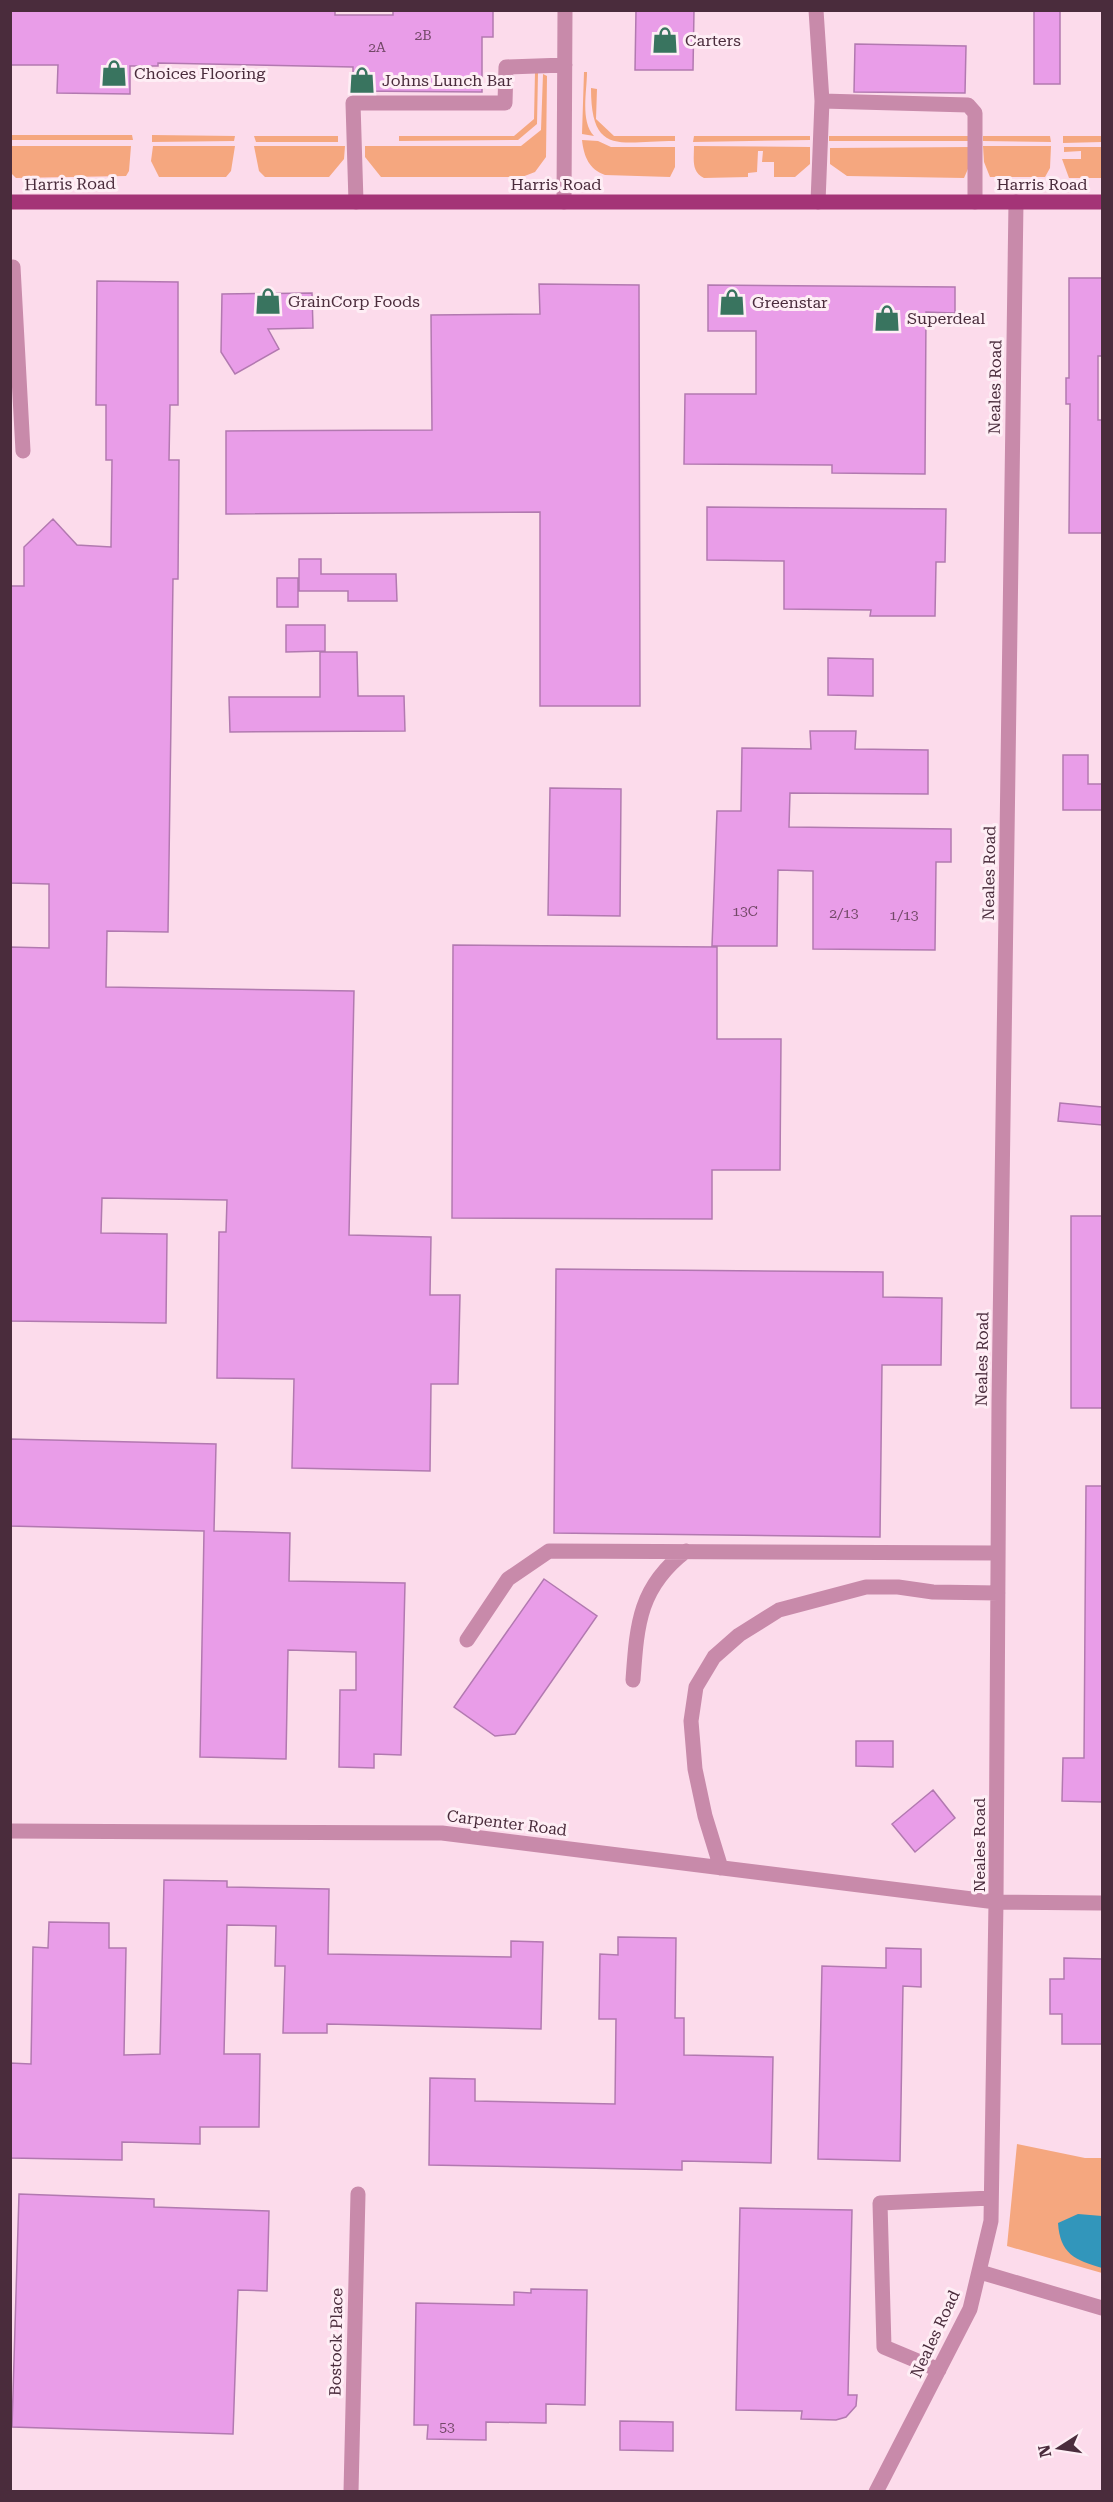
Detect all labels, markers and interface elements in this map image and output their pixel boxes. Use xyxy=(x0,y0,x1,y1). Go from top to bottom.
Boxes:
shop icon: Carters xyxy=(650,25,680,55)
house number: 2B xyxy=(414,27,432,43)
place label: Carters xyxy=(685,31,741,50)
house number: 2A xyxy=(368,39,386,55)
shop icon: Choices Flooring xyxy=(99,58,129,88)
place label: Choices Flooring xyxy=(134,64,266,83)
shop icon: Johns Lunch Bar xyxy=(347,65,377,95)
place label: Johns Lunch Bar xyxy=(382,71,513,90)
street label: Harris Road xyxy=(24,174,116,194)
street label: Harris Road xyxy=(510,175,602,194)
street label: Harris Road xyxy=(996,175,1088,194)
shop icon: GrainCorp Foods xyxy=(253,286,283,316)
shop icon: Greenstar xyxy=(717,287,747,317)
place label: GrainCorp Foods xyxy=(288,292,420,311)
place label: Greenstar xyxy=(752,293,828,312)
shop icon: Superdeal xyxy=(872,303,902,333)
place label: Superdeal xyxy=(907,309,985,328)
street label: Neales Road xyxy=(985,339,1005,435)
street label: Neales Road xyxy=(979,825,999,921)
house number: 13C xyxy=(732,903,758,919)
house number: 2/13 xyxy=(829,905,859,921)
house number: 1/13 xyxy=(889,907,919,923)
street label: Neales Road xyxy=(972,1311,992,1407)
street label: Neales Road xyxy=(970,1798,989,1892)
street label: Carpenter Road xyxy=(446,1806,568,1840)
street label: Bostock Place xyxy=(326,2287,346,2396)
street label: Neales Road xyxy=(906,2287,964,2381)
north arrow xyxy=(1029,2418,1089,2478)
house number: 53 xyxy=(439,2419,455,2435)
text: N xyxy=(1034,2443,1055,2459)

